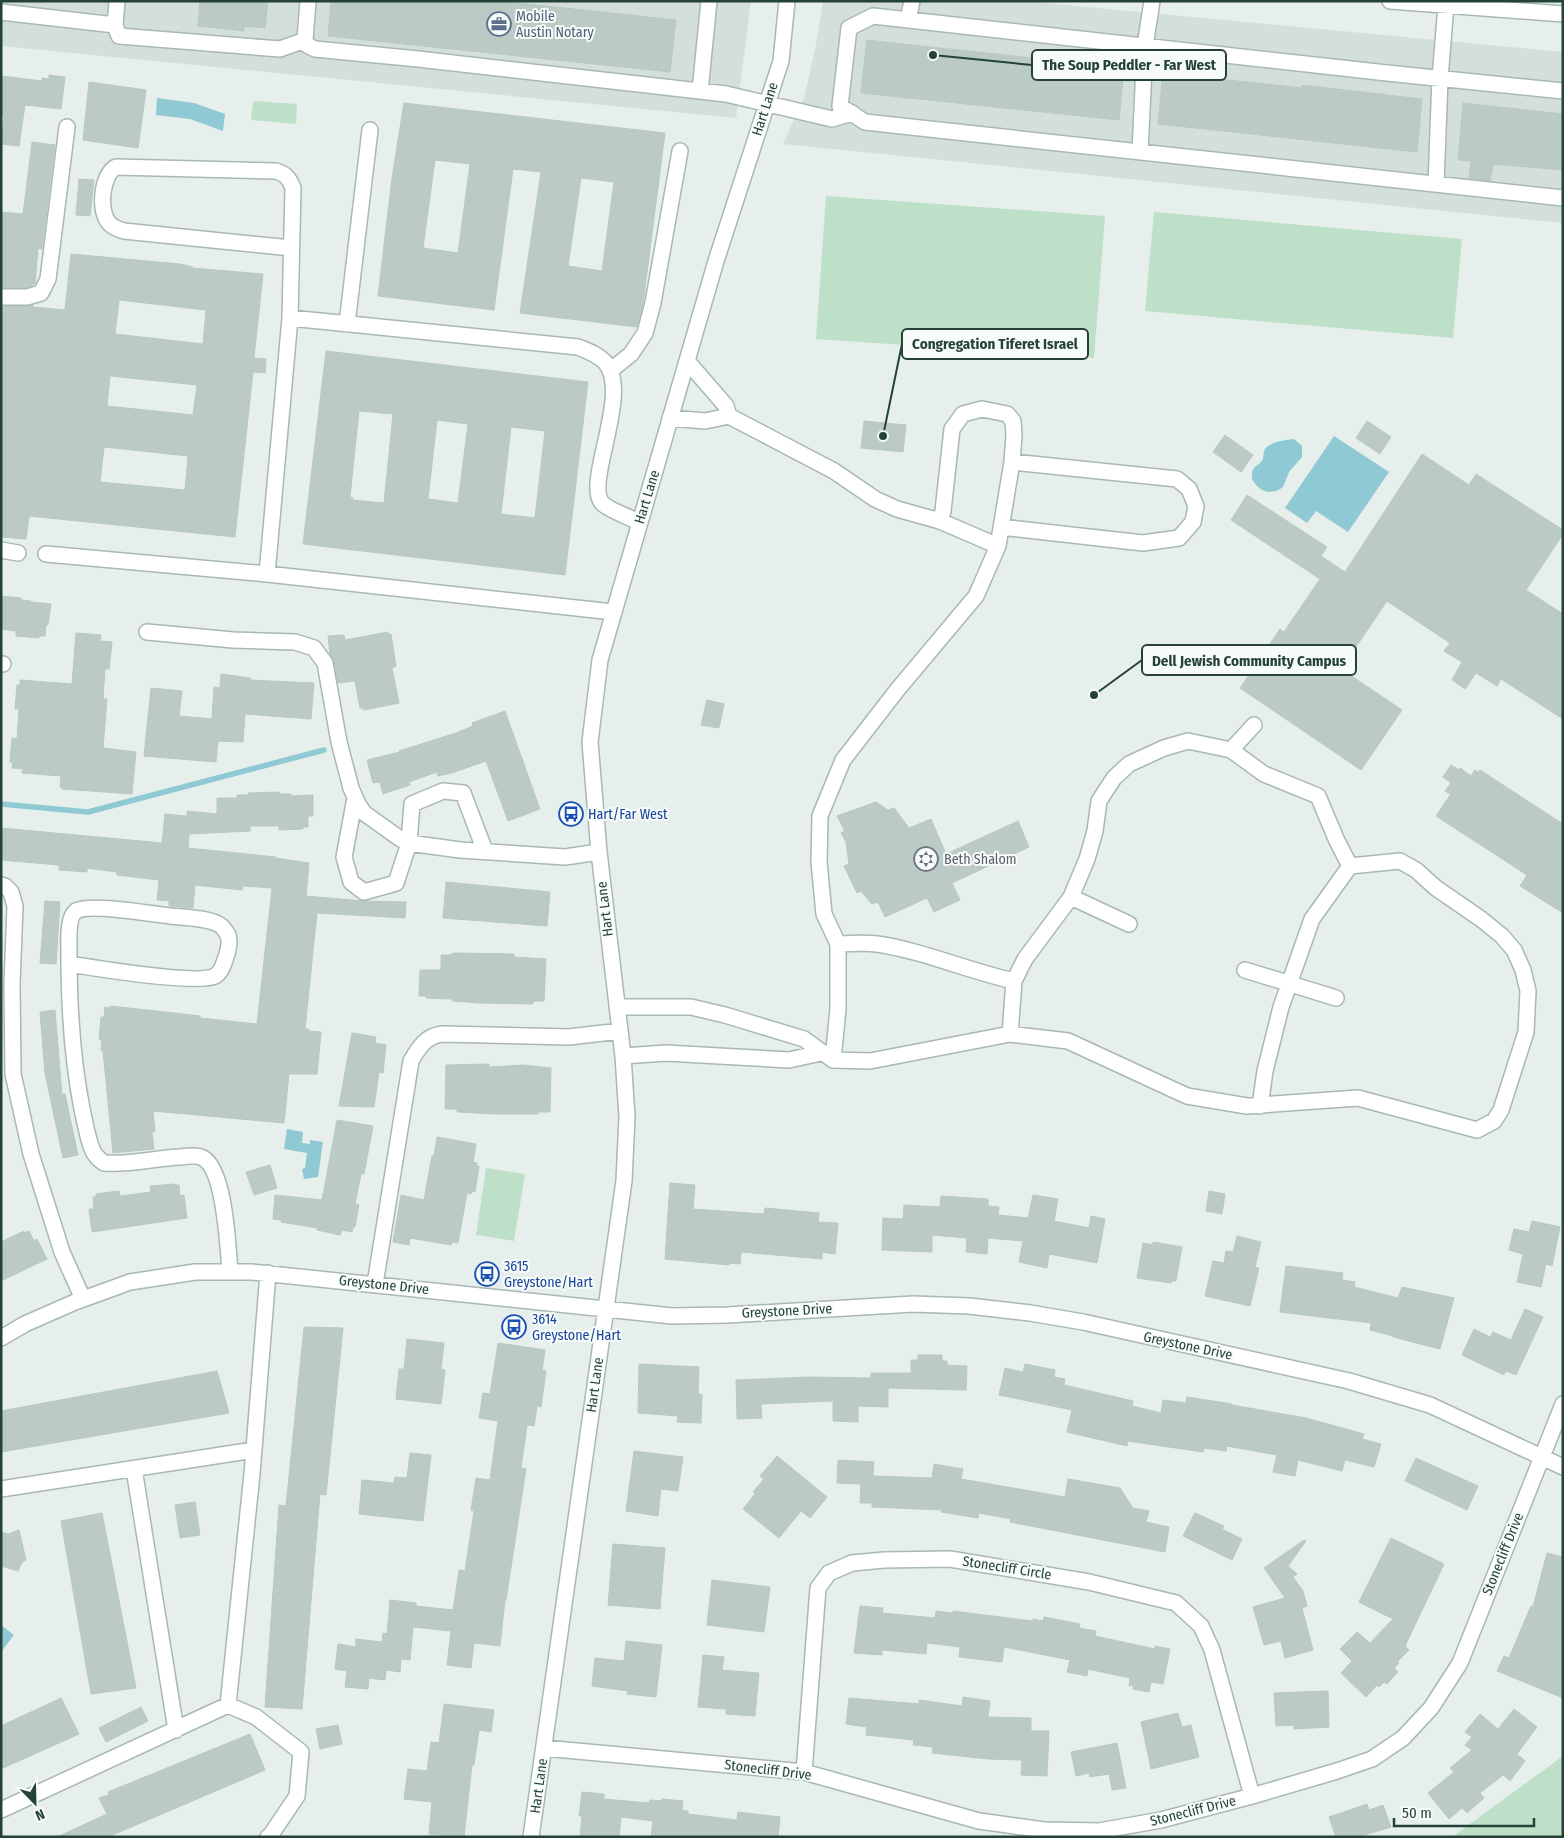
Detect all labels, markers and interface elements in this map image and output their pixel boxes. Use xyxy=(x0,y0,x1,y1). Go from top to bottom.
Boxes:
place label: Mobile Austin Notary xyxy=(516,8,595,41)
office icon: Mobile Austin Notary xyxy=(486,11,512,37)
callout: The Soup Peddler - Far West xyxy=(1032,50,1226,80)
text: The Soup Peddler - Far West xyxy=(1042,56,1217,74)
street label: Hart Lane xyxy=(748,80,782,138)
callout: Congregation Tiferet Israel xyxy=(902,329,1088,359)
text: Congregation Tiferet Israel xyxy=(912,335,1079,353)
street label: Hart Lane xyxy=(631,468,663,526)
callout: Dell Jewish Community Campus xyxy=(1142,645,1356,675)
text: Dell Jewish Community Campus xyxy=(1152,652,1346,670)
bus stop icon: Hart/Far West xyxy=(558,801,584,827)
place label: Hart/Far West xyxy=(588,806,668,823)
synagogue icon: Beth Shalom xyxy=(913,846,939,872)
place label: Beth Shalom xyxy=(944,851,1017,868)
street label: Hart Lane xyxy=(593,880,617,938)
place label: 3615 Greystone/Hart xyxy=(504,1258,593,1291)
bus stop icon: 3615 Greystone/Hart xyxy=(474,1261,500,1287)
street label: Greystone Drive xyxy=(338,1272,430,1298)
street label: Greystone Drive xyxy=(741,1300,833,1322)
place label: 3614 Greystone/Hart xyxy=(532,1311,621,1344)
bus stop icon: 3614 Greystone/Hart xyxy=(501,1314,527,1340)
street label: Greystone Drive xyxy=(1142,1328,1234,1364)
street label: Hart Lane xyxy=(583,1356,607,1414)
street label: Stonecliff Drive xyxy=(1479,1510,1527,1598)
street label: Stonecliff Circle xyxy=(961,1553,1053,1583)
street label: Stonecliff Drive xyxy=(723,1756,813,1784)
street label: Hart Lane xyxy=(527,1757,551,1815)
north arrow xyxy=(10,1778,60,1828)
street label: Stonecliff Drive xyxy=(1148,1792,1238,1830)
scale bar xyxy=(1394,1796,1534,1828)
text: 50 m xyxy=(1402,1804,1432,1822)
text: N xyxy=(33,1805,47,1824)

